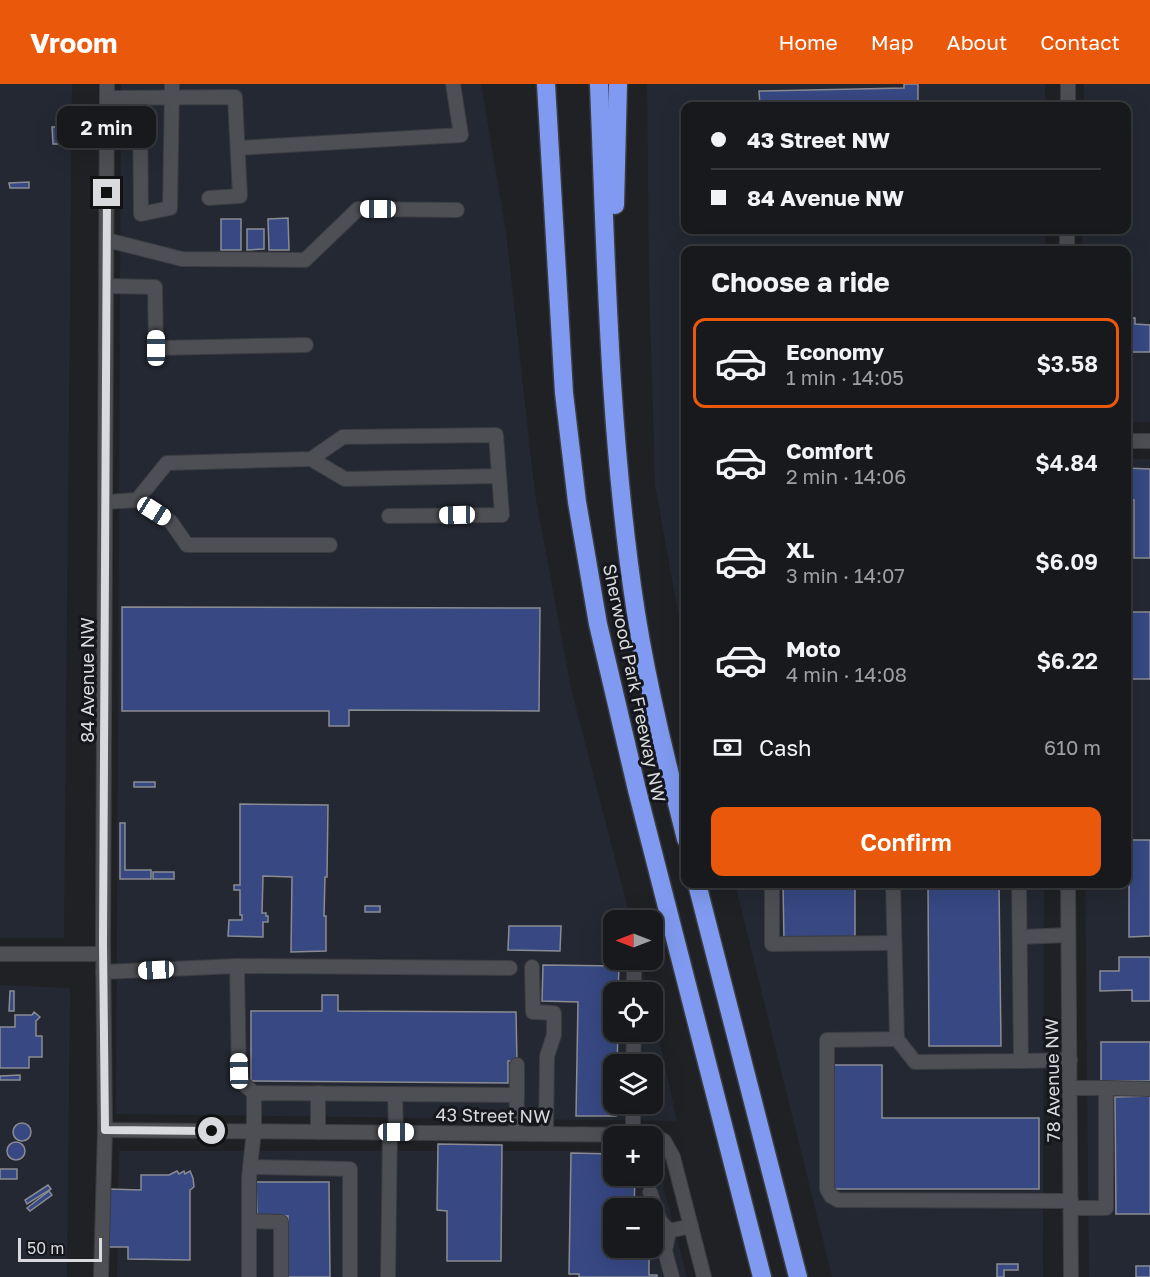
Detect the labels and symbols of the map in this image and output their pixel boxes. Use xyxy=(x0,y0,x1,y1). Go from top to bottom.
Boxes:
callout: 2 min xyxy=(57,106,156,148)
route end xyxy=(93,179,120,206)
car xyxy=(360,200,396,218)
car xyxy=(147,330,165,366)
car xyxy=(134,494,174,528)
car xyxy=(439,506,475,524)
street label: Sherwood Park Freeway NW xyxy=(599,562,671,804)
street label: 84 Avenue NW xyxy=(76,617,98,743)
north arrow xyxy=(603,910,663,970)
car xyxy=(138,960,174,980)
street label: 78 Avenue NW xyxy=(1040,1018,1064,1142)
car xyxy=(230,1053,248,1089)
street label: 43 Street NW xyxy=(435,1103,551,1127)
route start xyxy=(198,1117,225,1144)
car xyxy=(378,1123,414,1141)
scale bar xyxy=(18,1235,102,1262)

